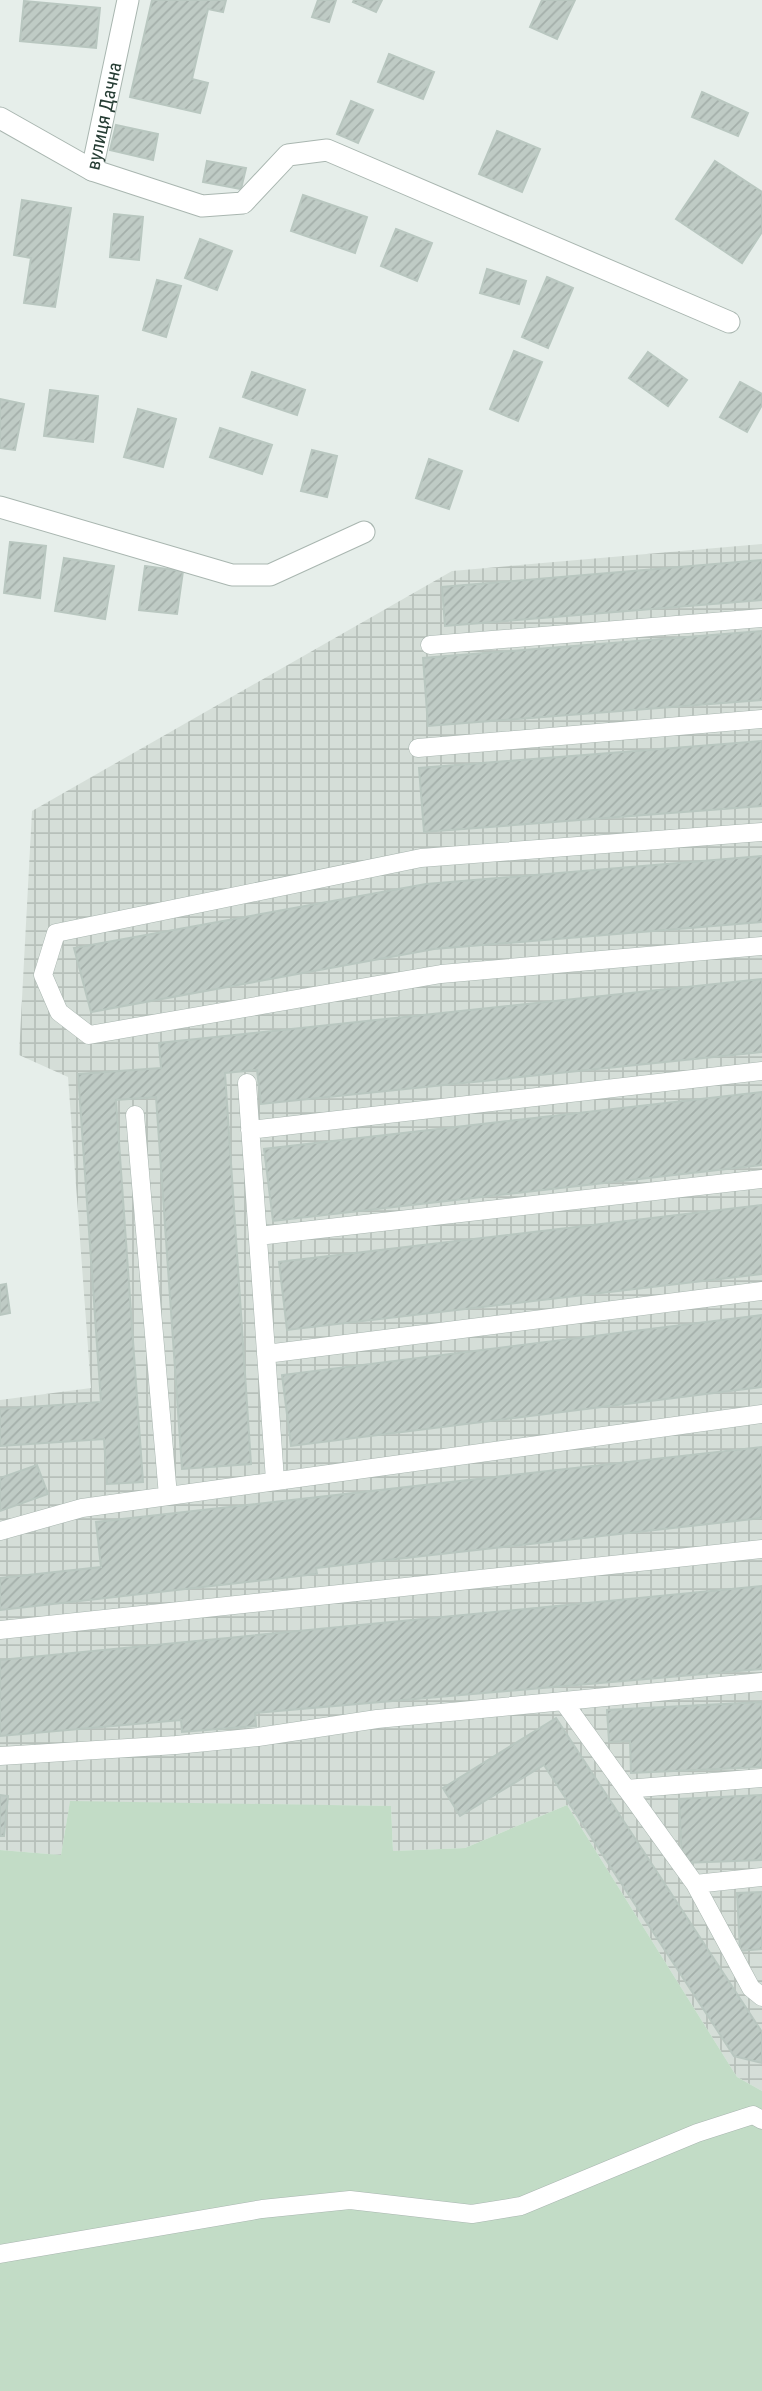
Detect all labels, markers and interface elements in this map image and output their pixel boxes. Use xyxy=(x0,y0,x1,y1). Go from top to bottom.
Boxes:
street label: вулиця Дачна xyxy=(81,60,127,172)

